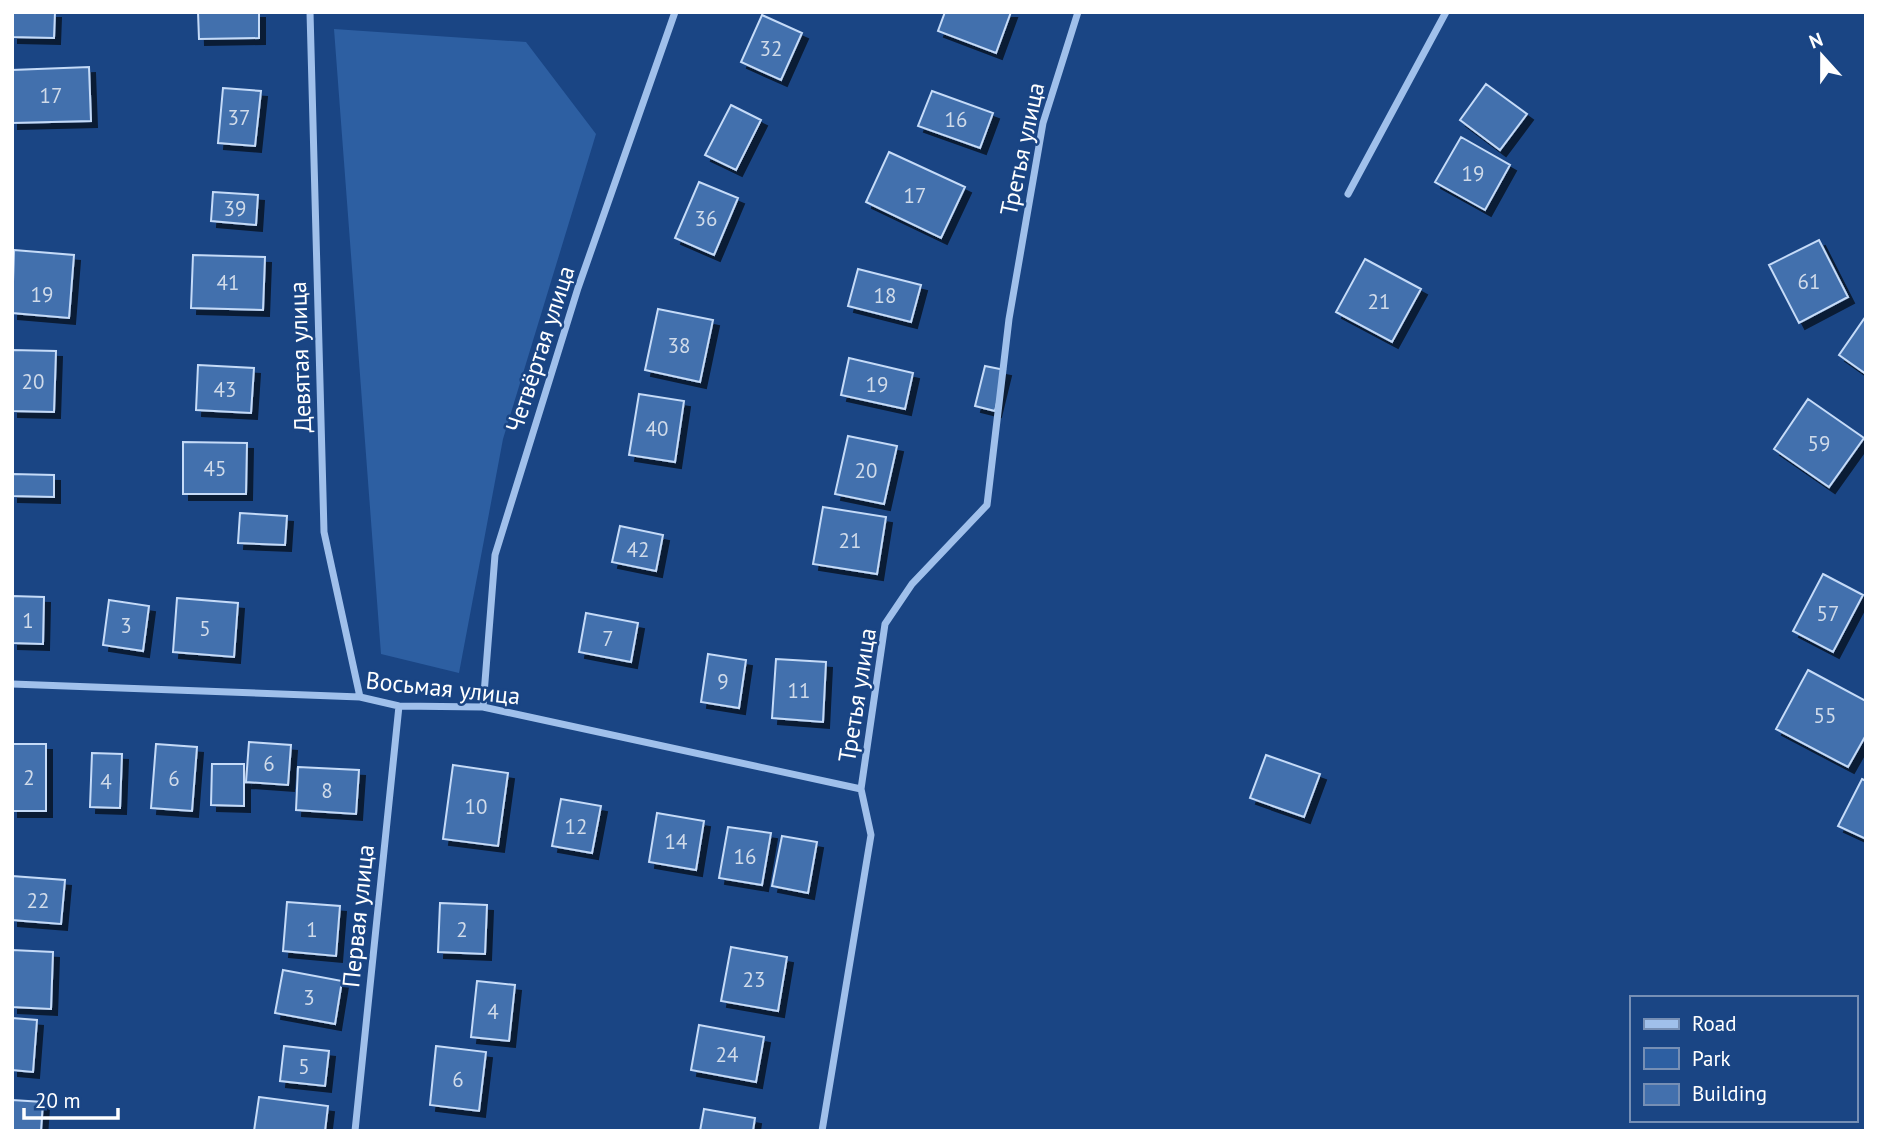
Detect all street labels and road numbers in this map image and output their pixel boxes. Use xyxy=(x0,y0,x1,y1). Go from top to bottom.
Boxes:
street label: Третья улица xyxy=(993,80,1051,218)
street label: Четвёртая улица xyxy=(498,262,582,436)
street label: Девятая улица xyxy=(282,281,318,433)
street label: Третья улица xyxy=(831,626,883,764)
street label: Восьмая улица xyxy=(364,664,522,712)
street label: Первая улица xyxy=(335,843,381,989)

